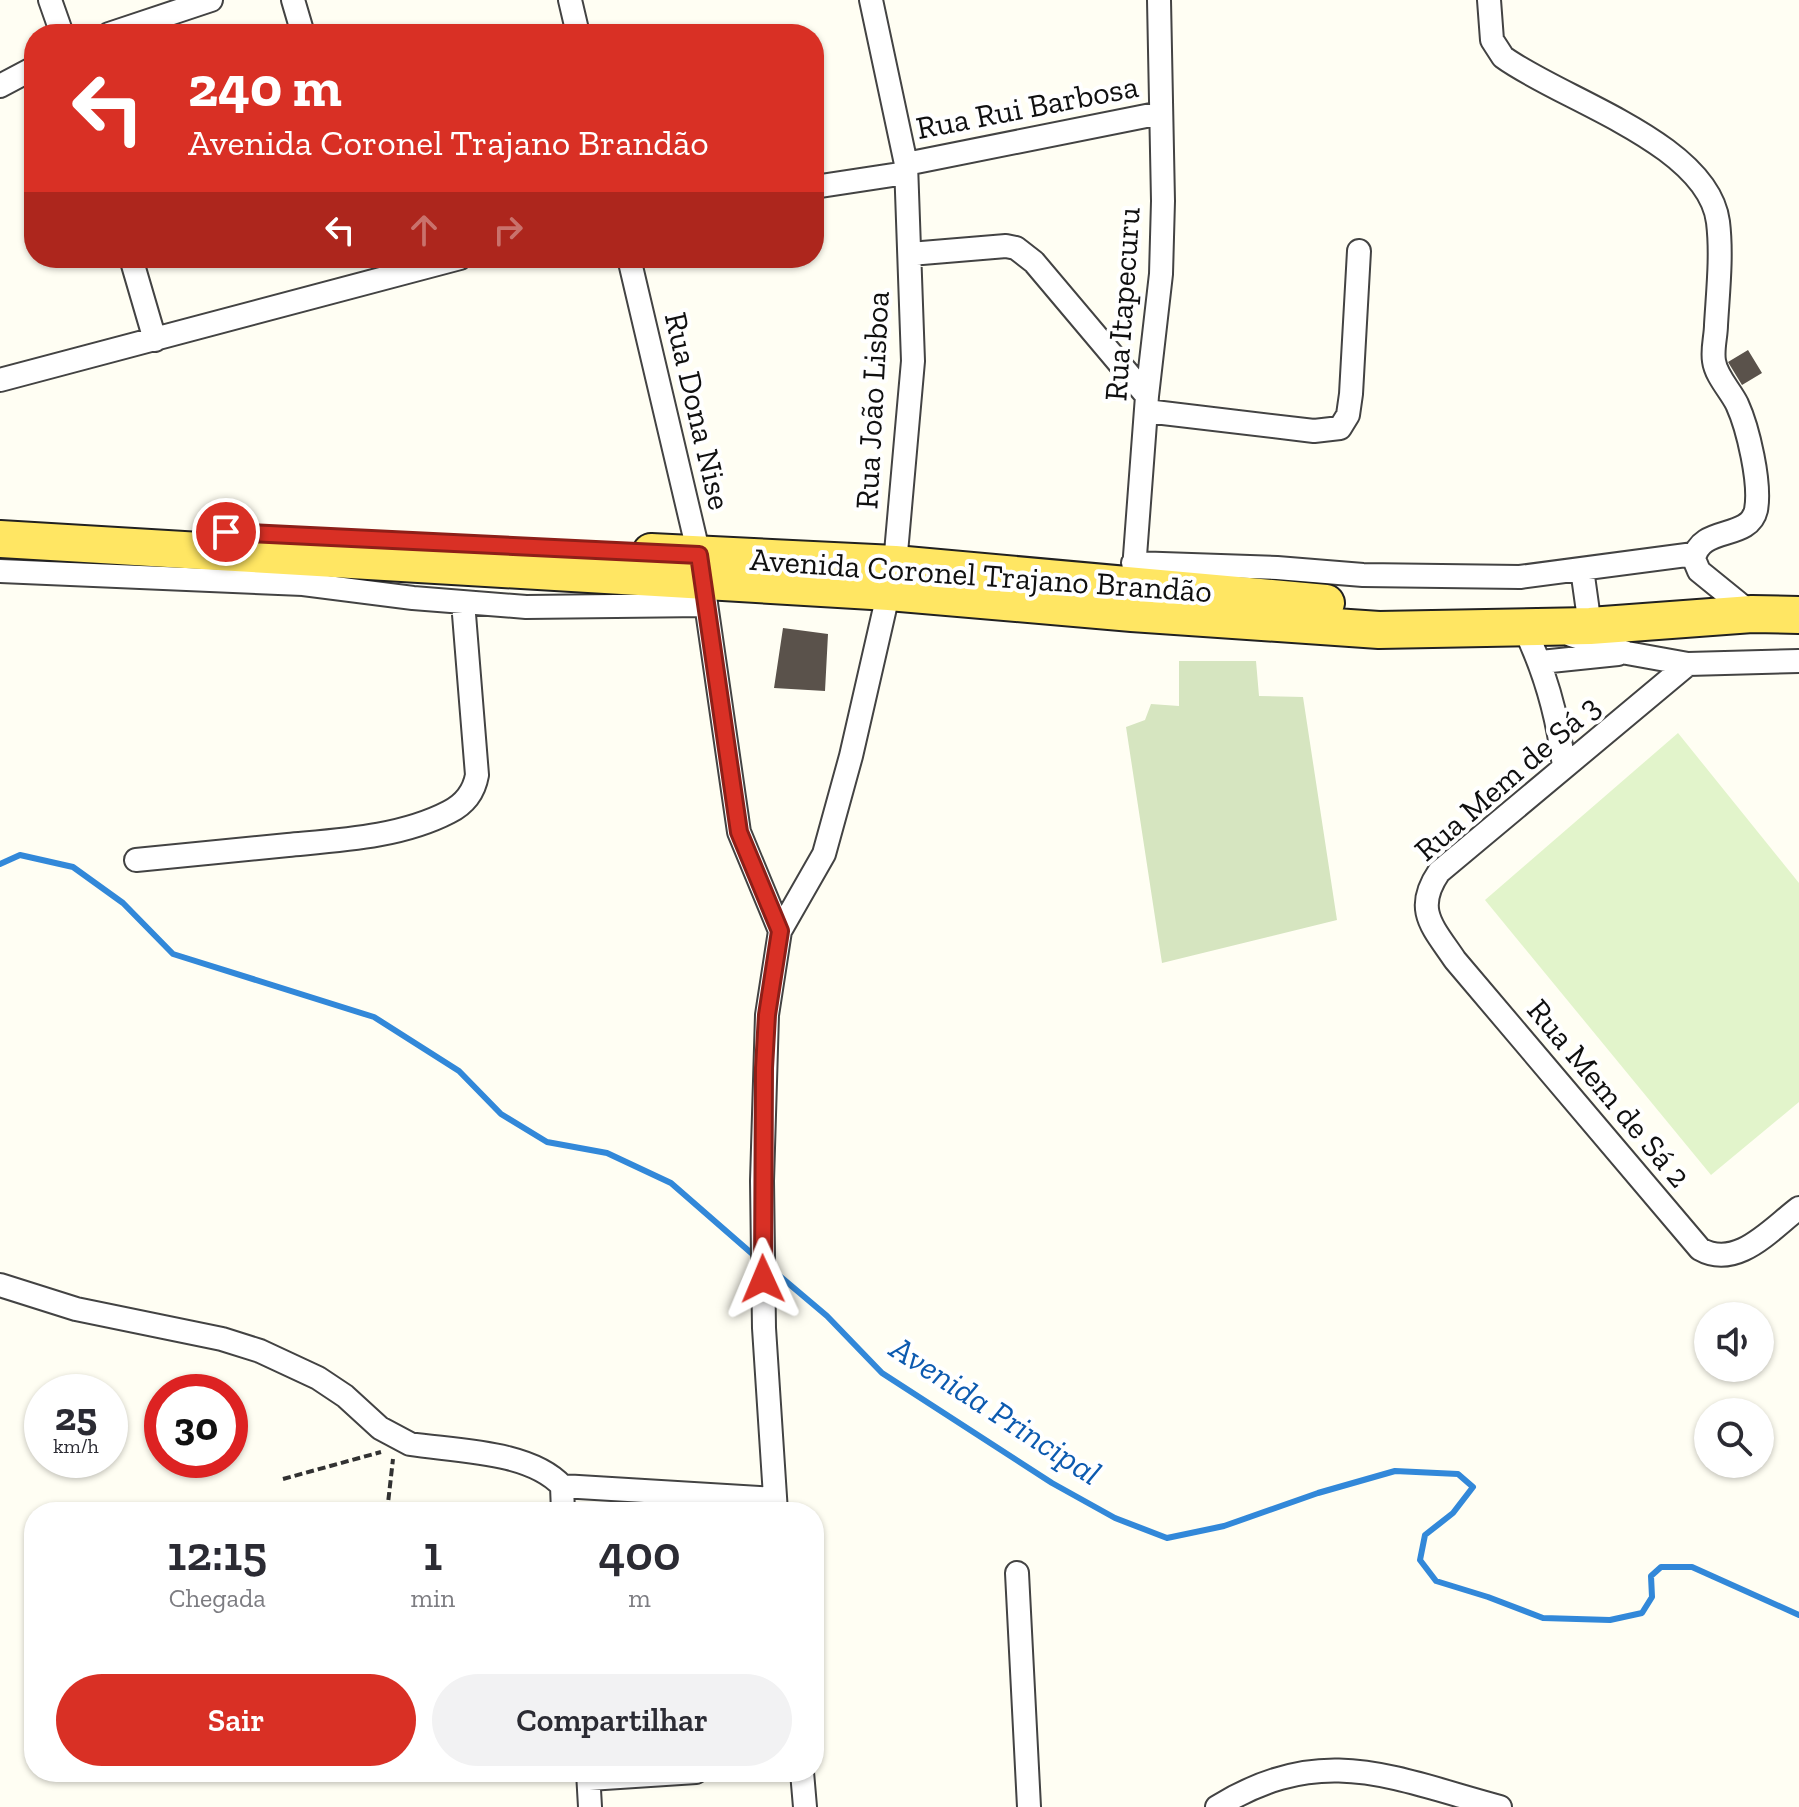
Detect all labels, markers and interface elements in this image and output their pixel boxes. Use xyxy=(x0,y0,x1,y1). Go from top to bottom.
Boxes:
text: 240 m xyxy=(188,53,342,120)
icon: left xyxy=(56,56,160,160)
street label: Rua Rui Barbosa xyxy=(913,67,1141,147)
text: Avenida Coronel Trajano Brandão xyxy=(188,121,709,164)
street label: Rua Itapecuru xyxy=(1096,206,1148,402)
icon: left xyxy=(318,208,362,252)
icon: ahead xyxy=(402,208,446,252)
icon: right xyxy=(486,208,530,252)
street label: Rua João Lisboa xyxy=(847,290,897,510)
street label: Rua Dona Nise xyxy=(657,309,739,513)
pin xyxy=(192,498,260,566)
icon: arrive xyxy=(204,510,248,554)
street label: Avenida Coronel Trajano Brandão xyxy=(749,540,1213,610)
street label: Rua Mem de Sá 3 xyxy=(1407,687,1607,869)
street label: Rua Mem de Sá 2 xyxy=(1519,991,1699,1195)
position arrow xyxy=(721,1237,805,1321)
map controls xyxy=(1694,1302,1774,1478)
button: sound xyxy=(1694,1302,1774,1382)
water label: Avenida Principal xyxy=(882,1326,1109,1494)
speed limit sign: 30 xyxy=(144,1374,248,1478)
text: 25 xyxy=(55,1392,97,1440)
button: search xyxy=(1694,1398,1774,1478)
text: km/h xyxy=(53,1434,99,1458)
text: 12:15 xyxy=(167,1525,267,1582)
text: 1 xyxy=(423,1525,442,1582)
text: 400 xyxy=(599,1525,681,1582)
text: Chegada xyxy=(169,1582,266,1614)
text: min xyxy=(411,1582,455,1614)
text: m xyxy=(628,1582,651,1614)
button: Sair xyxy=(56,1674,416,1766)
button: Compartilhar xyxy=(432,1674,792,1766)

